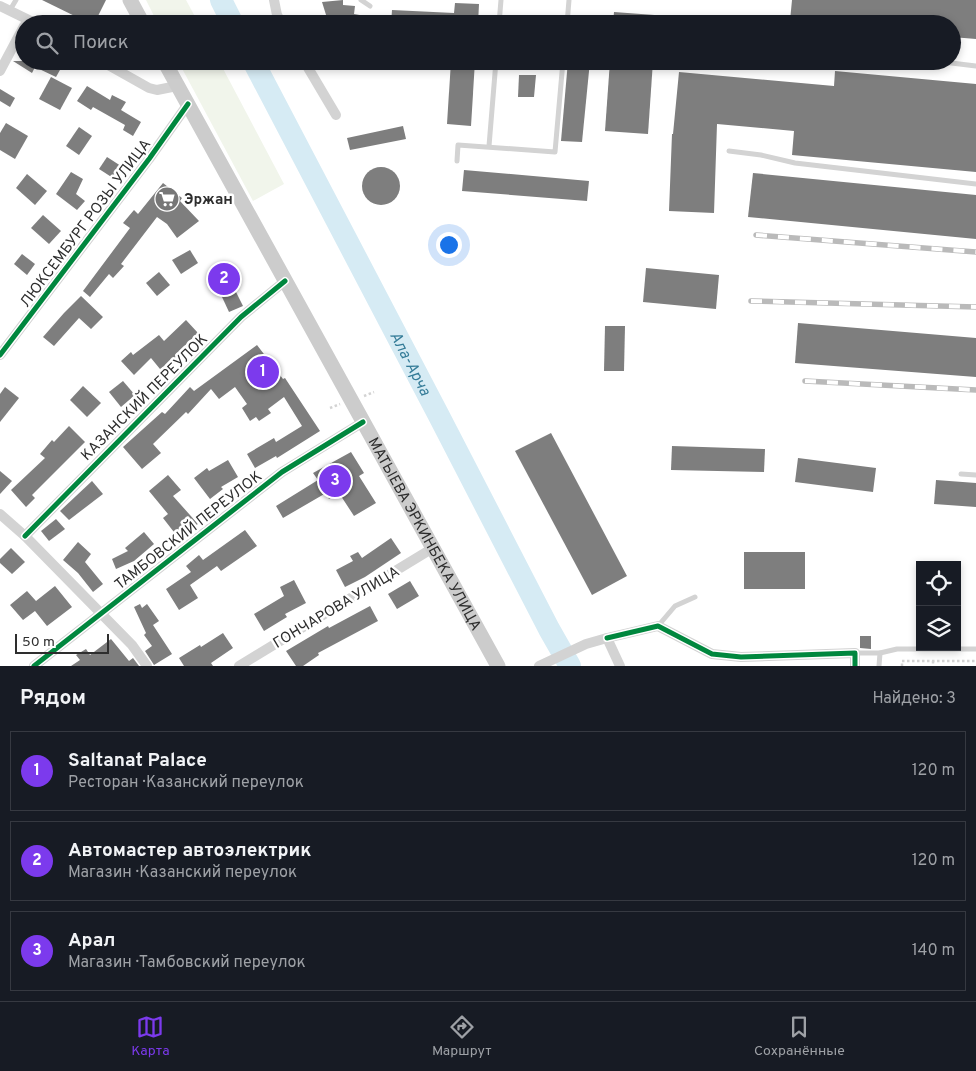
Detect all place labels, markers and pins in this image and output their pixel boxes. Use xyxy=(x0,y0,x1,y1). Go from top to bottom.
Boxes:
supermarket icon: Эржан xyxy=(154,186,180,212)
place label: Эржан xyxy=(184,191,233,210)
pin: 2 xyxy=(208,260,240,298)
pin: 1 xyxy=(247,353,279,391)
pin: 3 xyxy=(319,462,351,500)

